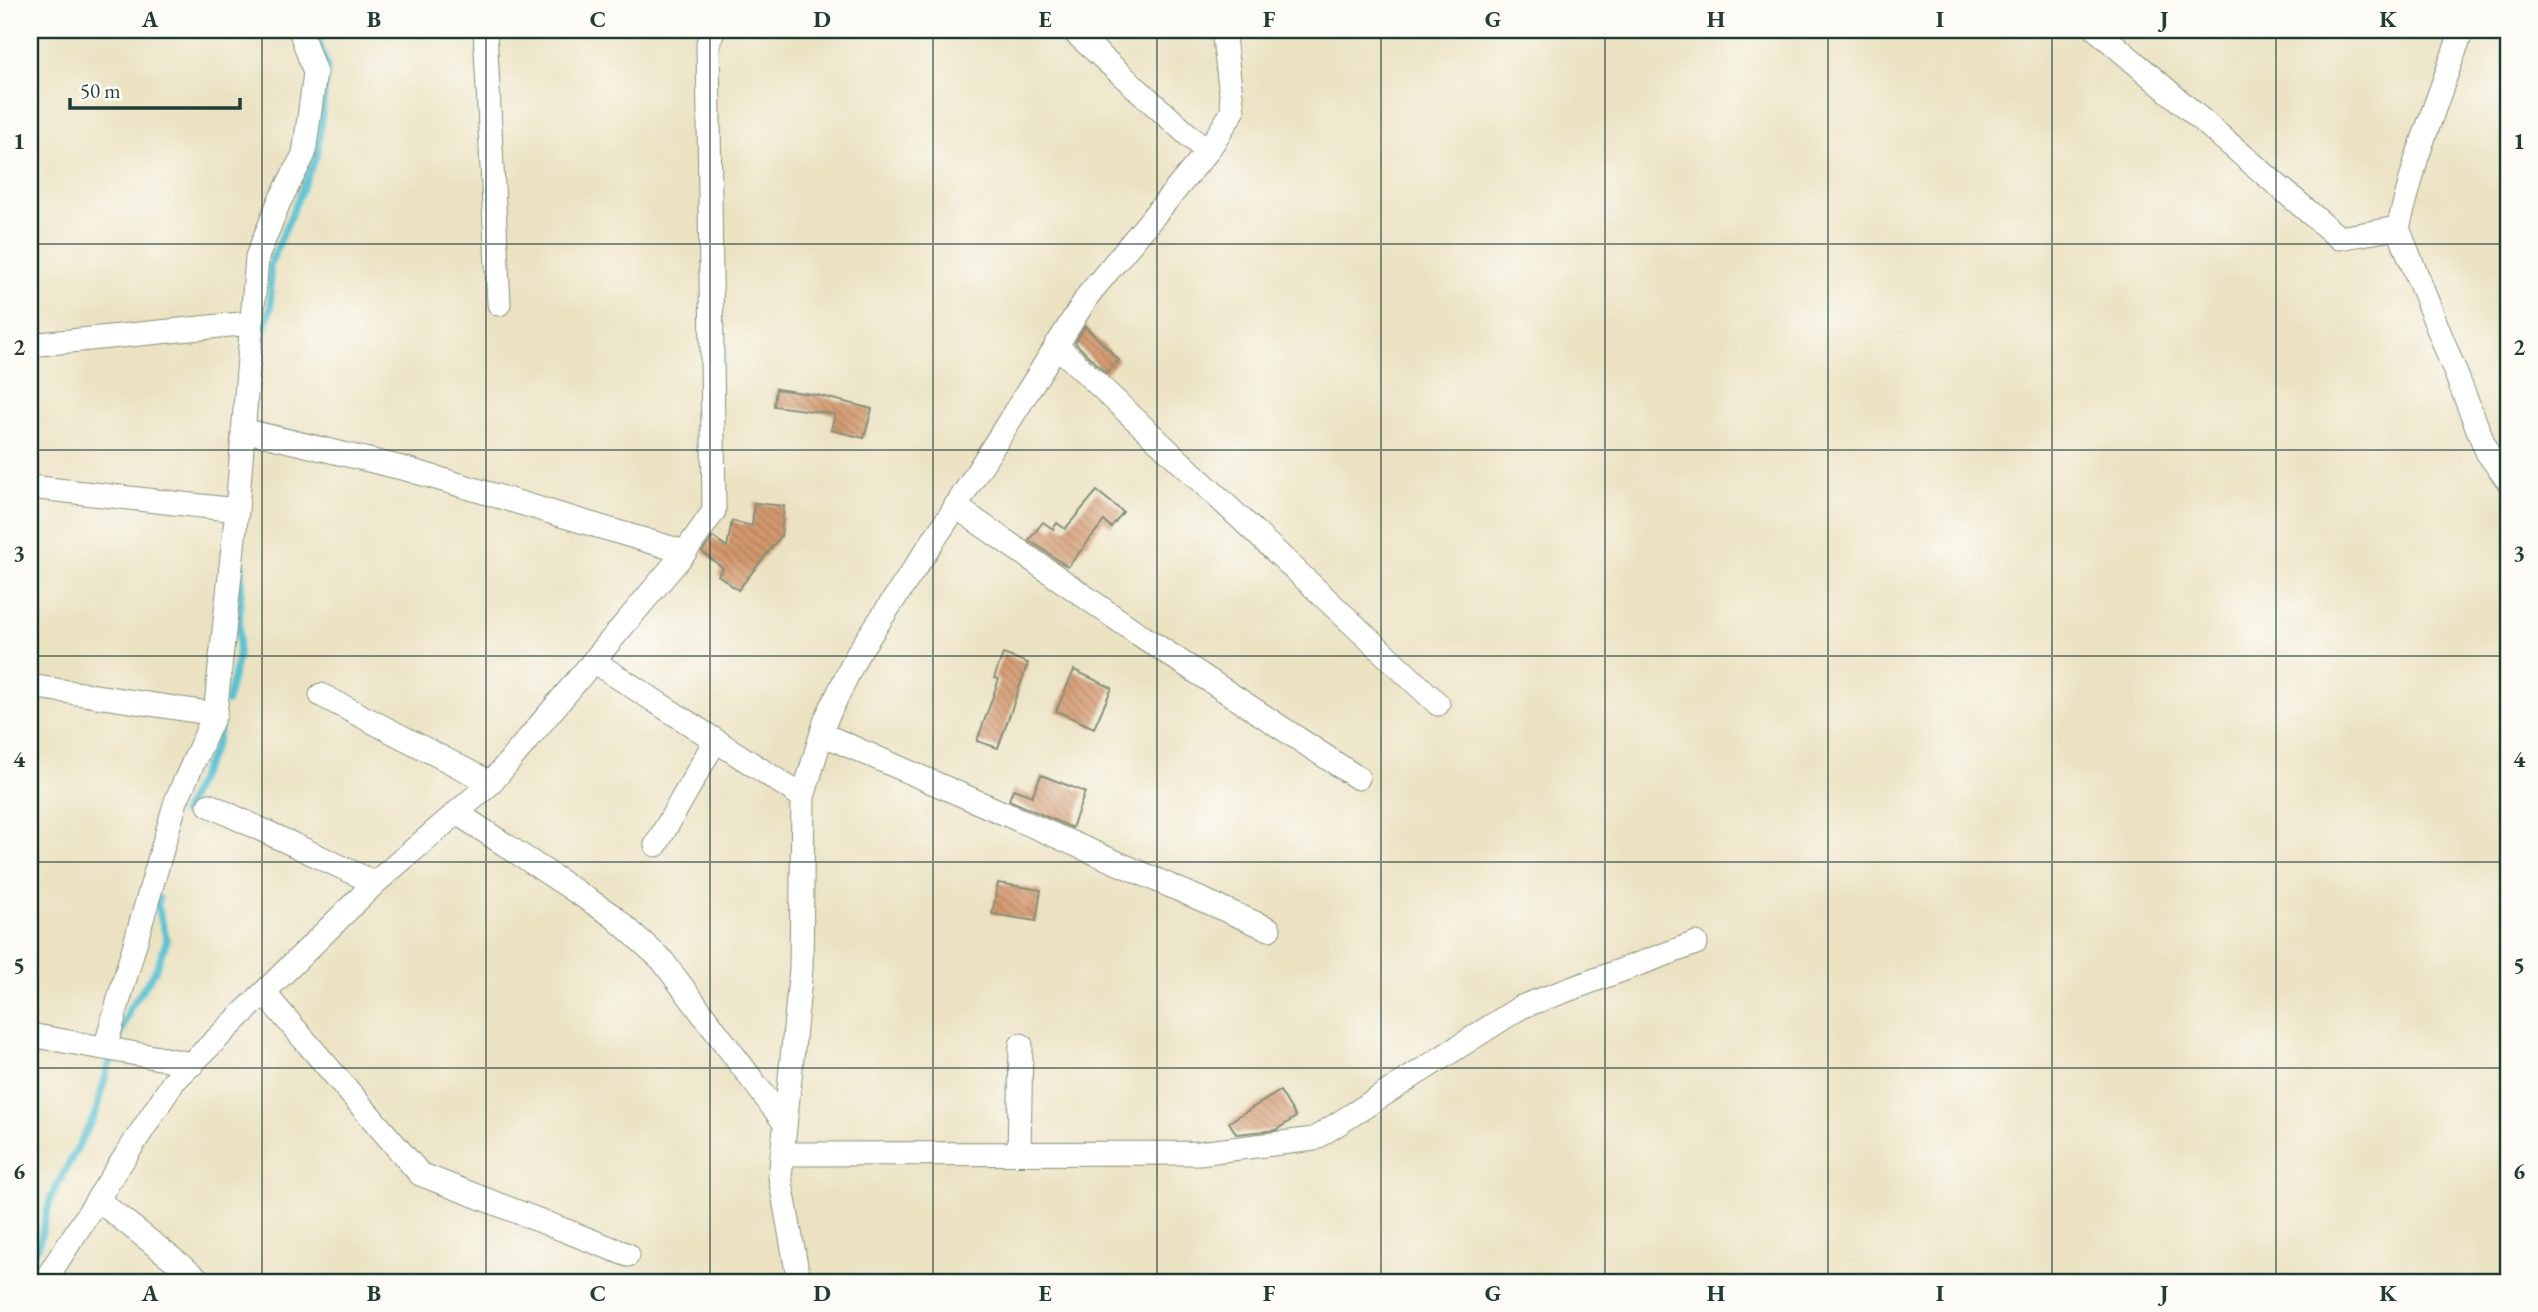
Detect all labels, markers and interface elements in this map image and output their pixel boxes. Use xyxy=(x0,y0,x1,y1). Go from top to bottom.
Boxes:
text: A xyxy=(141,4,159,34)
text: B xyxy=(367,4,381,34)
text: C xyxy=(590,4,606,34)
text: D xyxy=(813,4,831,34)
text: E xyxy=(1038,4,1052,34)
text: F xyxy=(1263,4,1276,34)
text: G xyxy=(1485,4,1501,34)
text: H xyxy=(1707,4,1725,34)
text: I xyxy=(1936,4,1944,34)
text: J xyxy=(2158,4,2169,34)
text: K xyxy=(2379,4,2397,34)
scale bar xyxy=(70,66,240,110)
text: 50 m xyxy=(80,77,121,104)
text: 1 xyxy=(13,126,25,156)
text: 1 xyxy=(2513,126,2525,156)
text: 2 xyxy=(13,332,25,362)
text: 2 xyxy=(2513,332,2525,362)
text: 3 xyxy=(13,538,25,568)
text: 3 xyxy=(2513,538,2525,568)
text: 4 xyxy=(13,744,26,774)
text: 4 xyxy=(2513,744,2526,774)
text: 5 xyxy=(13,950,25,980)
text: 5 xyxy=(2513,950,2525,980)
text: 6 xyxy=(13,1156,25,1186)
text: 6 xyxy=(2513,1156,2525,1186)
text: A xyxy=(141,1278,159,1308)
text: B xyxy=(367,1278,381,1308)
text: C xyxy=(590,1278,606,1308)
text: D xyxy=(813,1278,831,1308)
text: E xyxy=(1038,1278,1052,1308)
text: F xyxy=(1263,1278,1276,1308)
text: G xyxy=(1485,1278,1501,1308)
text: H xyxy=(1707,1278,1725,1308)
text: I xyxy=(1936,1278,1944,1308)
text: J xyxy=(2158,1278,2169,1308)
text: K xyxy=(2379,1278,2397,1308)

